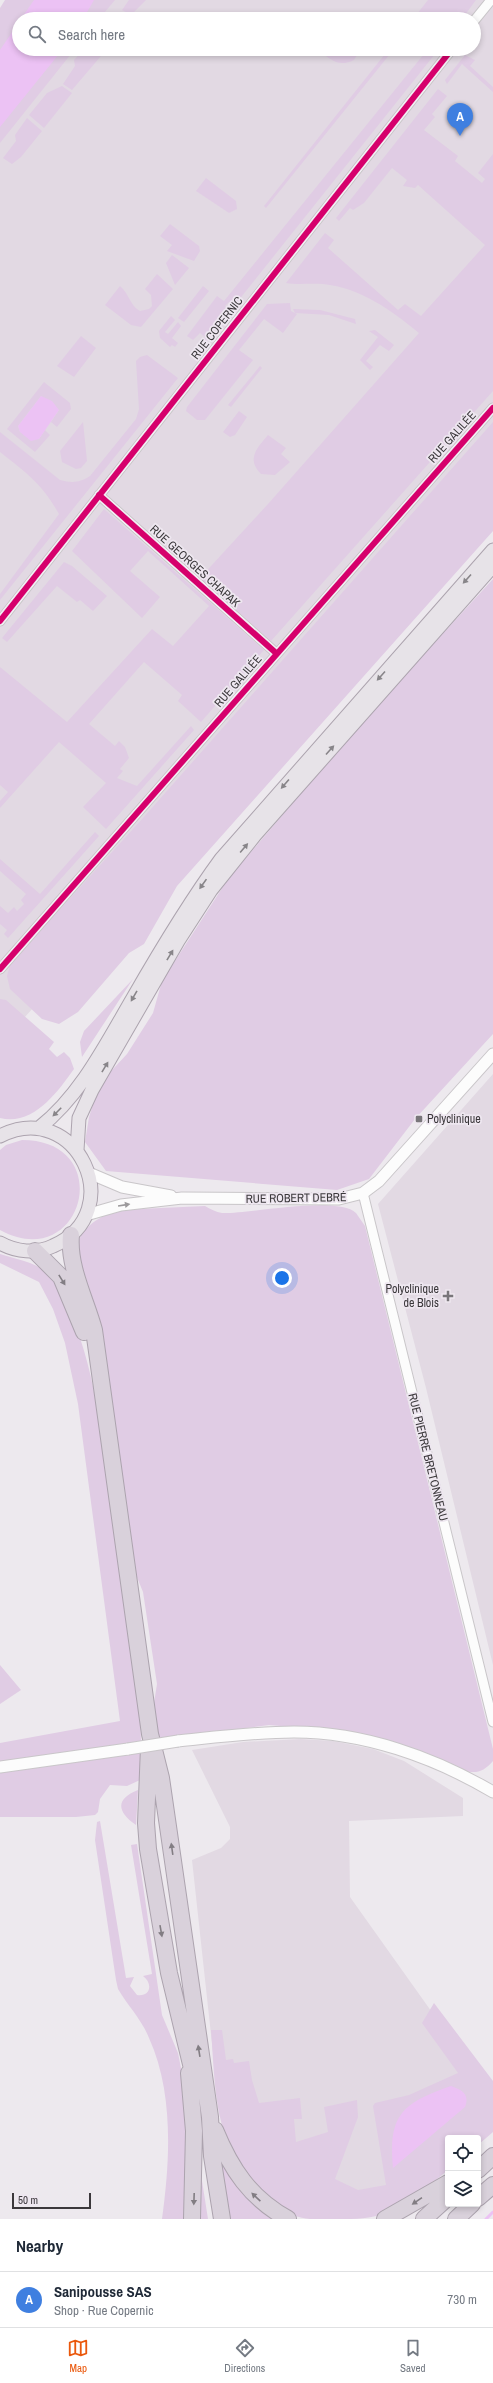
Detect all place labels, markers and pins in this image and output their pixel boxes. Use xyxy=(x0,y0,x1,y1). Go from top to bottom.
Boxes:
pin: A xyxy=(447,103,473,136)
place label: Polyclinique xyxy=(427,1111,481,1127)
marker: Polyclinique xyxy=(414,1114,424,1124)
place label: Polyclinique de Blois xyxy=(385,1281,439,1311)
marker: Polyclinique de Blois xyxy=(442,1290,454,1302)

